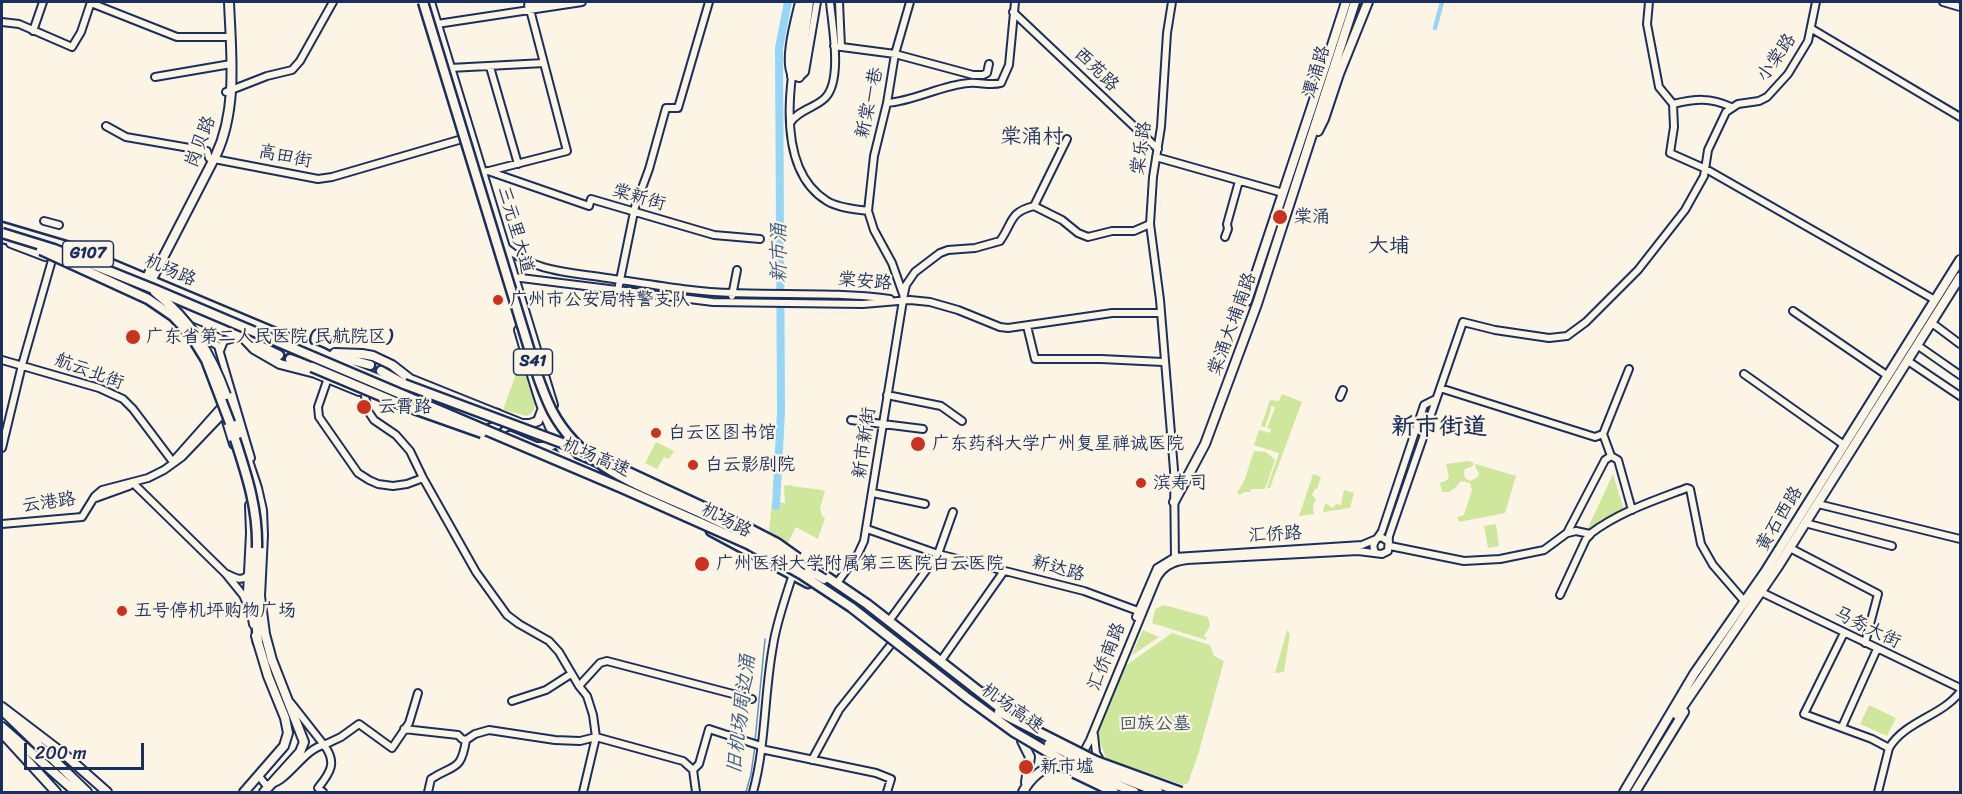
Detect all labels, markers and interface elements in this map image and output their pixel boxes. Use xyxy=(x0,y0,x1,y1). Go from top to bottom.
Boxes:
street label: 小棠路 xyxy=(1753,30,1801,86)
street label: 西苑路 xyxy=(1069,43,1123,97)
street label: 潭涌路 xyxy=(1299,43,1335,101)
street label: 新棠一巷 xyxy=(852,66,888,140)
street label: 岗贝路 xyxy=(181,113,221,171)
street label: 棠乐路 xyxy=(1128,120,1156,176)
district label: 棠涌村 xyxy=(1001,125,1063,151)
street label: 高田街 xyxy=(256,141,314,173)
street label: 棠新街 xyxy=(610,180,668,216)
street label: 三元里大道 xyxy=(492,184,538,276)
place label: 棠涌 xyxy=(1294,206,1330,228)
marker: 棠涌 xyxy=(1271,208,1289,226)
water label: 新市涌 xyxy=(768,223,792,283)
district label: 大埔 xyxy=(1368,234,1410,260)
road number: G107 xyxy=(62,241,113,267)
street label: 机场路 xyxy=(141,251,199,291)
street label: 棠安路 xyxy=(837,269,893,295)
street label: 棠涌大埔南路 xyxy=(1204,270,1262,378)
place label: 广州市公安局特警支队 xyxy=(510,289,690,311)
marker: 广州市公安局特警支队 xyxy=(491,293,505,307)
place label: 广东省第二人民医院(民航院区) xyxy=(146,326,393,348)
marker: 广东省第二人民医院(民航院区) xyxy=(124,328,142,346)
road number: S41 xyxy=(514,349,552,375)
street label: 航云北街 xyxy=(51,350,127,394)
place label: 云霄路 xyxy=(378,396,432,418)
marker: 云霄路 xyxy=(355,398,373,416)
street label: 新市新街 xyxy=(849,406,881,480)
district label: 新市街道 xyxy=(1391,414,1487,442)
place label: 白云区图书馆 xyxy=(668,422,776,444)
marker: 白云区图书馆 xyxy=(649,426,663,440)
place label: 广东药科大学广州复星禅诚医院 xyxy=(932,433,1184,455)
street label: 机场高速 xyxy=(559,434,633,482)
marker: 广东药科大学广州复星禅诚医院 xyxy=(909,435,927,453)
place label: 白云影剧院 xyxy=(705,454,795,476)
marker: 白云影剧院 xyxy=(686,458,700,472)
place label: 滨寿司 xyxy=(1153,472,1207,494)
marker: 滨寿司 xyxy=(1134,476,1148,490)
street label: 黄石西路 xyxy=(1752,483,1808,555)
street label: 云港路 xyxy=(21,489,77,517)
street label: 机场路 xyxy=(697,499,755,543)
street label: 汇侨路 xyxy=(1247,523,1303,547)
street label: 新达路 xyxy=(1029,552,1087,586)
place label: 广州医科大学附属第三医院白云医院 xyxy=(716,553,1004,575)
marker: 广州医科大学附属第三医院白云医院 xyxy=(693,555,711,573)
place label: 五号停机坪购物广场 xyxy=(134,600,296,622)
street label: 马务大街 xyxy=(1830,603,1904,653)
marker: 五号停机坪购物广场 xyxy=(115,604,129,618)
street label: 汇侨南路 xyxy=(1084,620,1130,694)
water label: 旧机场周边涌 xyxy=(723,653,761,775)
street label: 机场高速 xyxy=(976,680,1048,738)
park label: 回族公墓 xyxy=(1119,713,1191,735)
scale bar xyxy=(27,731,147,769)
text: 200 m xyxy=(35,737,87,769)
place label: 新市墟 xyxy=(1040,756,1094,778)
marker: 新市墟 xyxy=(1017,758,1035,776)

